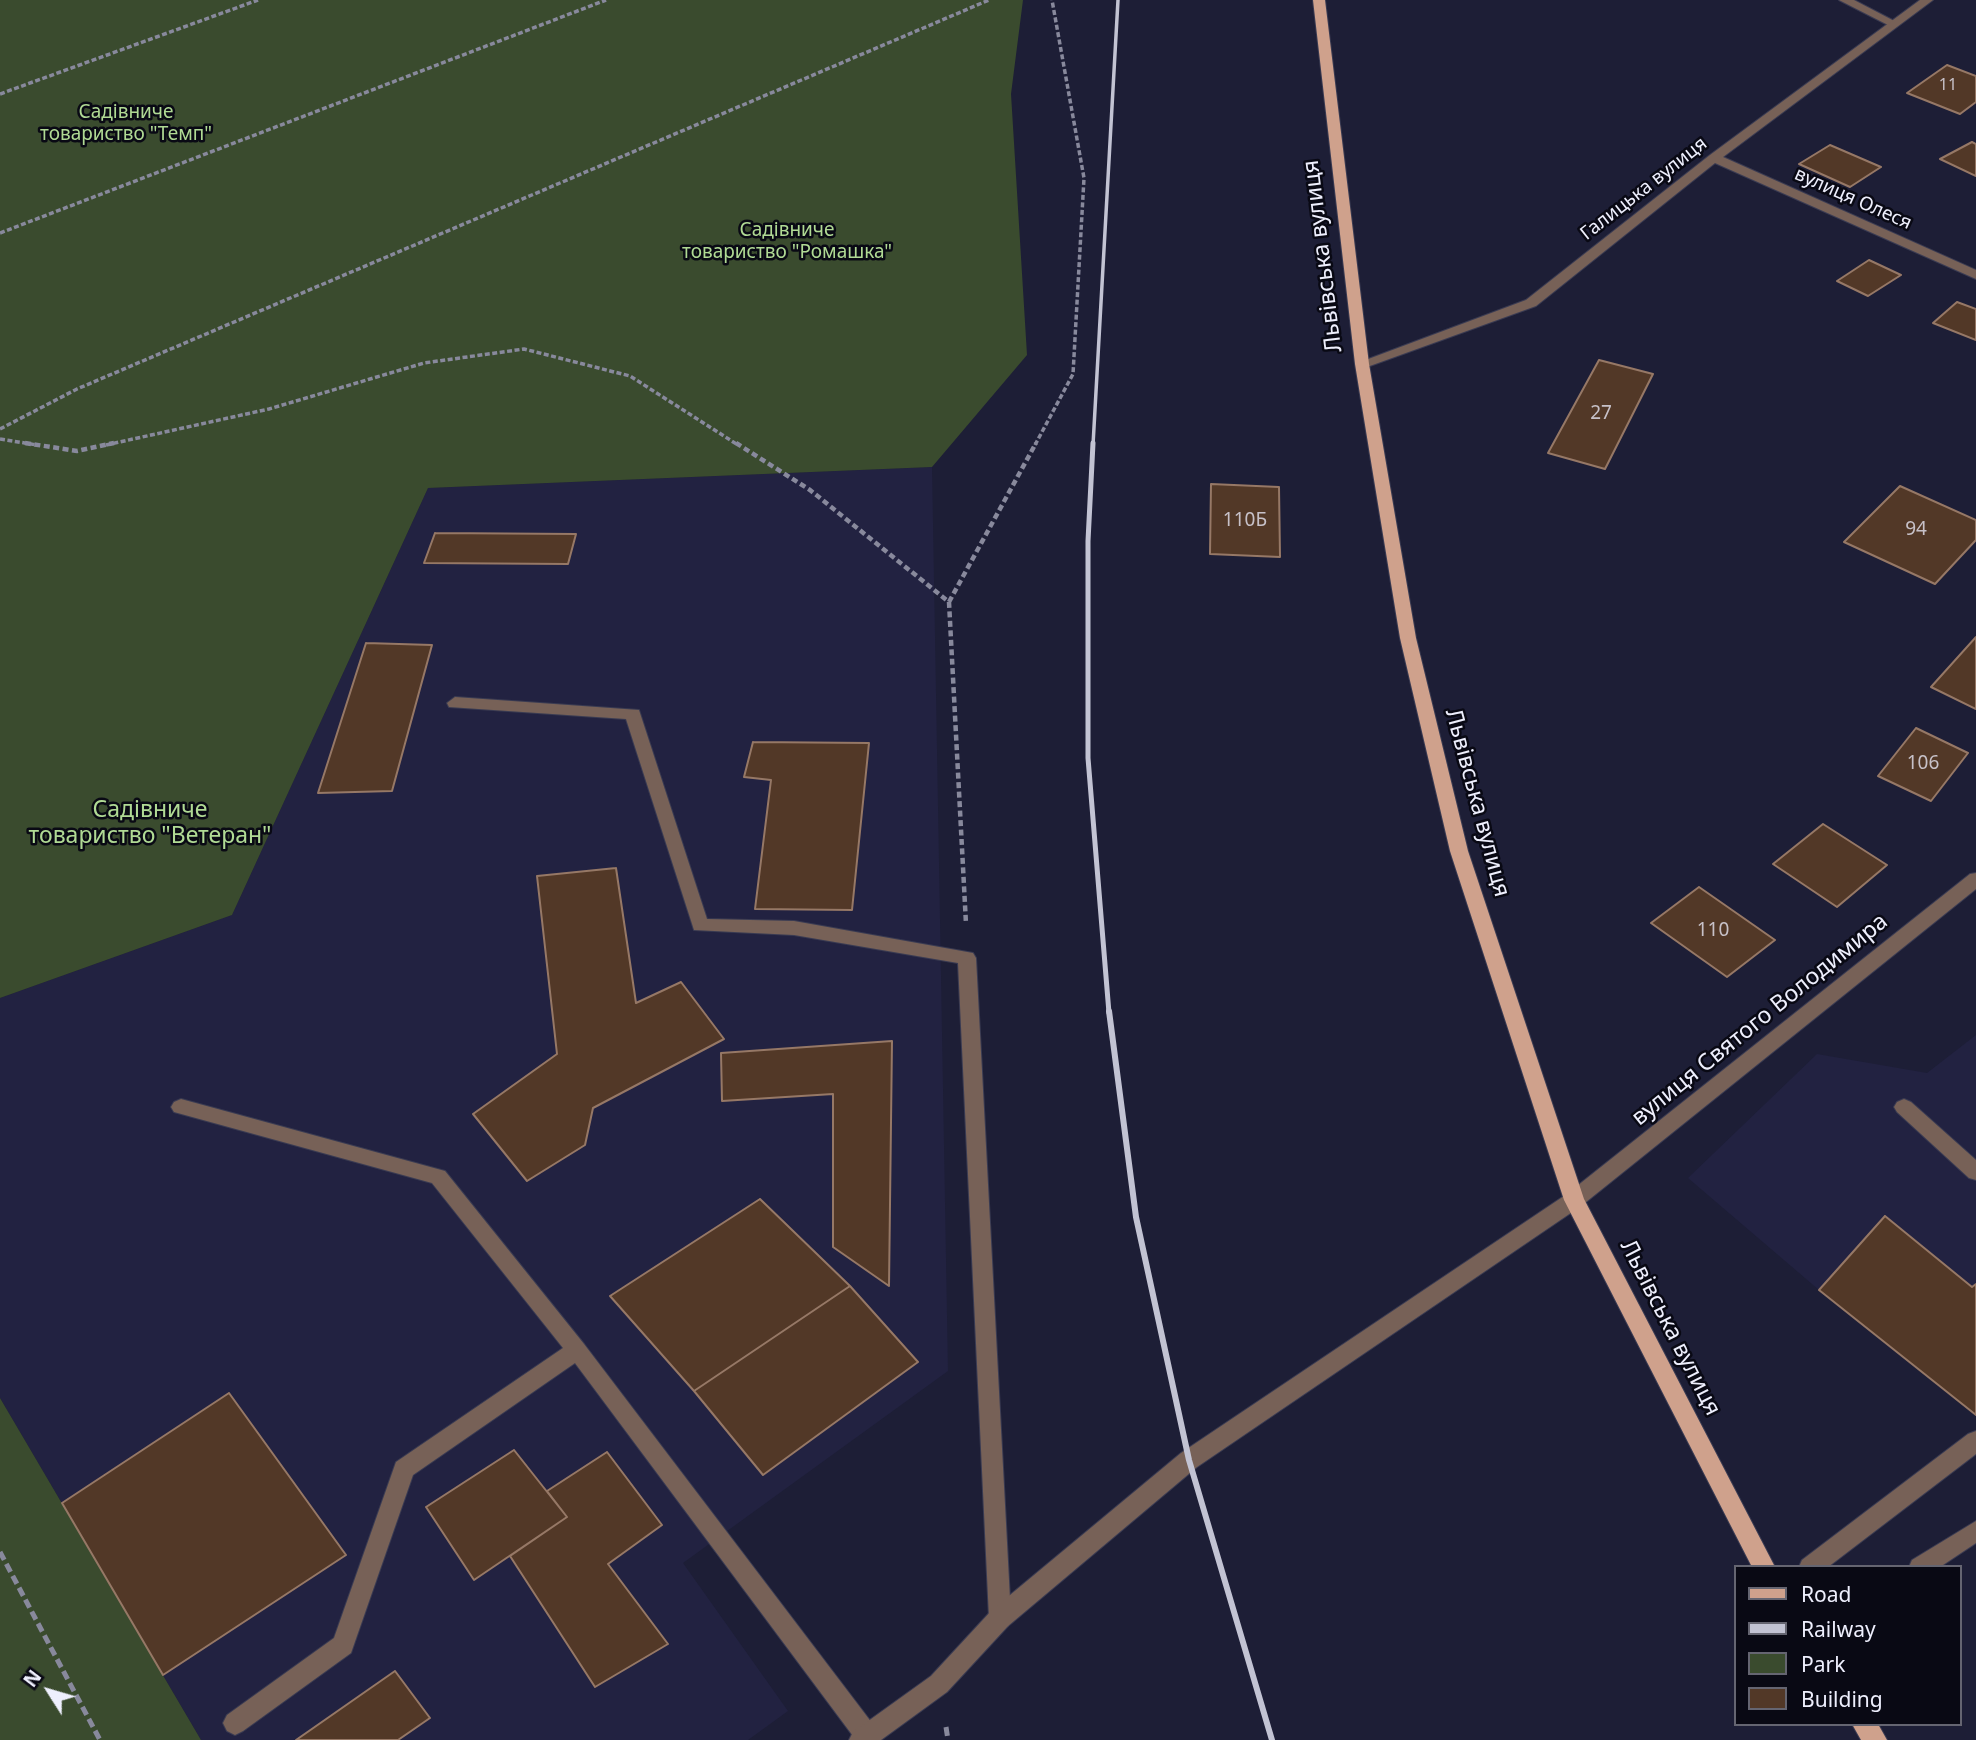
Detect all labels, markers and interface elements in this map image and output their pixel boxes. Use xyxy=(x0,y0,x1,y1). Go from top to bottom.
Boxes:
house number: 11 xyxy=(1939,75,1957,95)
park label: Садівниче товариство "Темп" xyxy=(40,102,212,146)
street label: Галицька вулиця xyxy=(1576,132,1712,246)
street label: Львівська вулиця xyxy=(1298,158,1348,354)
street label: вулиця Олеся xyxy=(1791,163,1915,235)
park label: Садівниче товариство "Ромашка" xyxy=(682,220,892,264)
house number: 27 xyxy=(1590,403,1612,425)
house number: 110Б xyxy=(1223,510,1267,532)
house number: 94 xyxy=(1905,519,1927,541)
street label: Львівська вулиця xyxy=(1439,706,1515,900)
house number: 106 xyxy=(1907,753,1939,775)
park label: Садівниче товариство "Ветеран" xyxy=(29,796,271,850)
street label: вулиця Святого Володимира xyxy=(1626,908,1894,1132)
house number: 110 xyxy=(1697,920,1729,942)
street label: Львівська вулиця xyxy=(1614,1236,1726,1420)
legend xyxy=(1734,1565,1962,1726)
text: Road xyxy=(1801,1580,1851,1608)
text: Railway xyxy=(1801,1615,1876,1643)
text: Park xyxy=(1801,1650,1845,1678)
north arrow xyxy=(14,1656,84,1726)
text: N xyxy=(17,1664,47,1692)
text: Building xyxy=(1801,1685,1883,1713)

